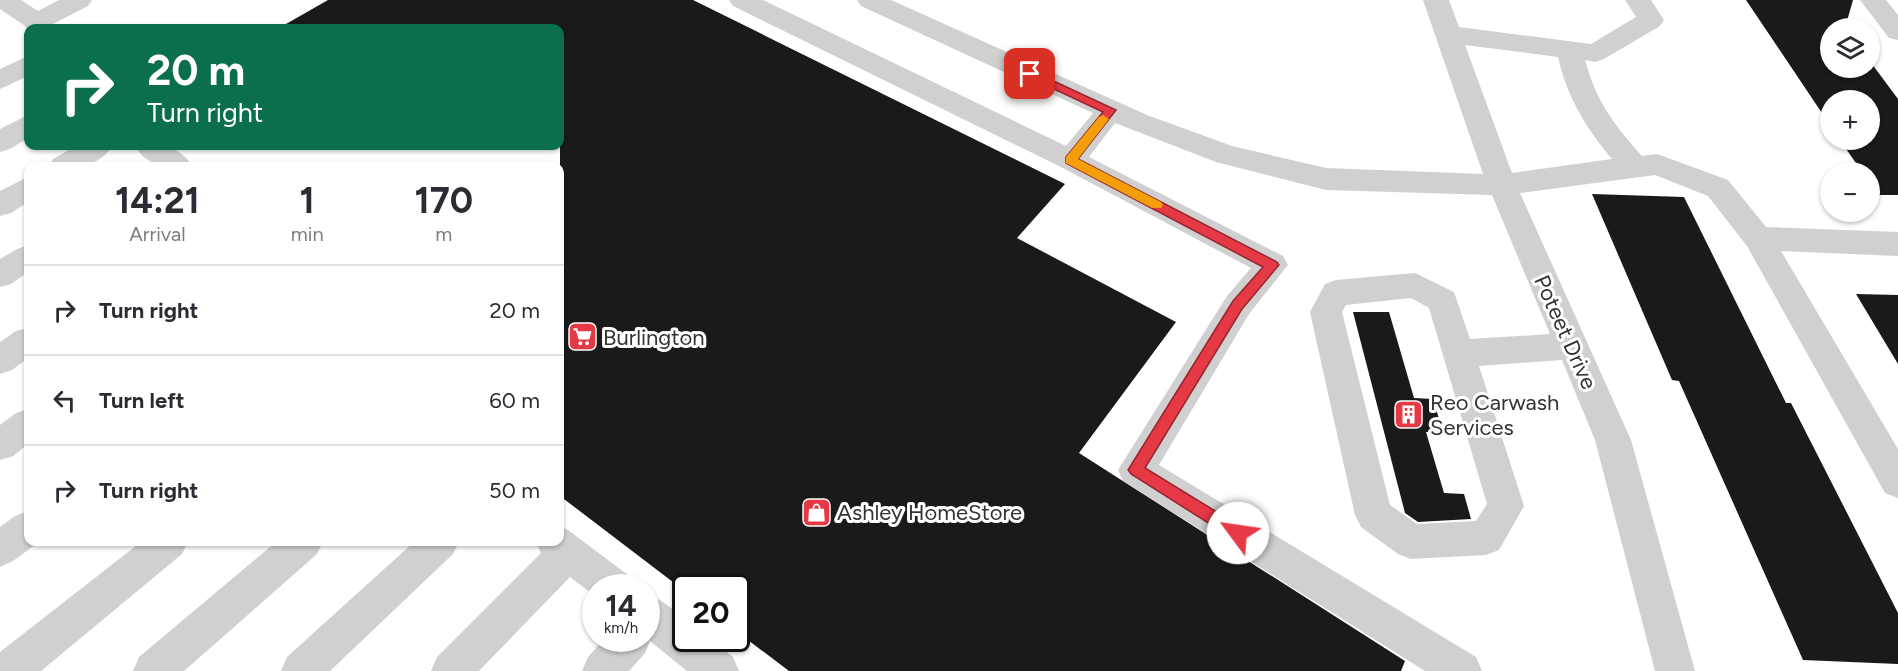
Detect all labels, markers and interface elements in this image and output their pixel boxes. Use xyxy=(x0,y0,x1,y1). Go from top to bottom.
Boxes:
map controls xyxy=(1820,18,1880,222)
button: layers xyxy=(1820,18,1880,78)
text: 20 m xyxy=(147,45,245,96)
icon: right xyxy=(48,48,126,126)
pin xyxy=(1004,48,1055,99)
icon: arrive xyxy=(1013,57,1046,90)
button: + xyxy=(1820,90,1880,150)
text: Turn right xyxy=(147,96,263,129)
button: − xyxy=(1820,162,1880,222)
text: 14:21 xyxy=(115,179,200,222)
text: 1 xyxy=(300,179,315,222)
text: 170 xyxy=(415,179,473,222)
text: Arrival xyxy=(129,222,186,246)
text: min xyxy=(291,222,324,246)
text: m xyxy=(435,222,452,246)
street label: Poteet Drive xyxy=(1528,271,1603,394)
icon: right xyxy=(48,294,81,327)
text: Turn right xyxy=(99,297,198,324)
text: 20 m xyxy=(489,297,540,324)
supermarket icon: Burlington xyxy=(566,321,598,353)
place label: Burlington xyxy=(603,324,705,351)
icon: left xyxy=(48,384,81,417)
text: Turn left xyxy=(99,387,185,414)
text: 60 m xyxy=(489,387,540,414)
place label: Reo Carwash Services xyxy=(1430,389,1559,441)
building icon: Reo Carwash Services xyxy=(1393,399,1425,431)
icon: right xyxy=(48,474,81,507)
text: Turn right xyxy=(99,477,198,504)
text: 50 m xyxy=(489,477,540,504)
shop icon: Ashley HomeStore xyxy=(800,496,832,528)
place label: Ashley HomeStore xyxy=(837,499,1022,526)
position arrow xyxy=(1206,501,1270,565)
speed limit sign: 20 xyxy=(672,574,750,652)
text: 14 xyxy=(605,587,637,624)
text: km/h xyxy=(604,619,638,637)

